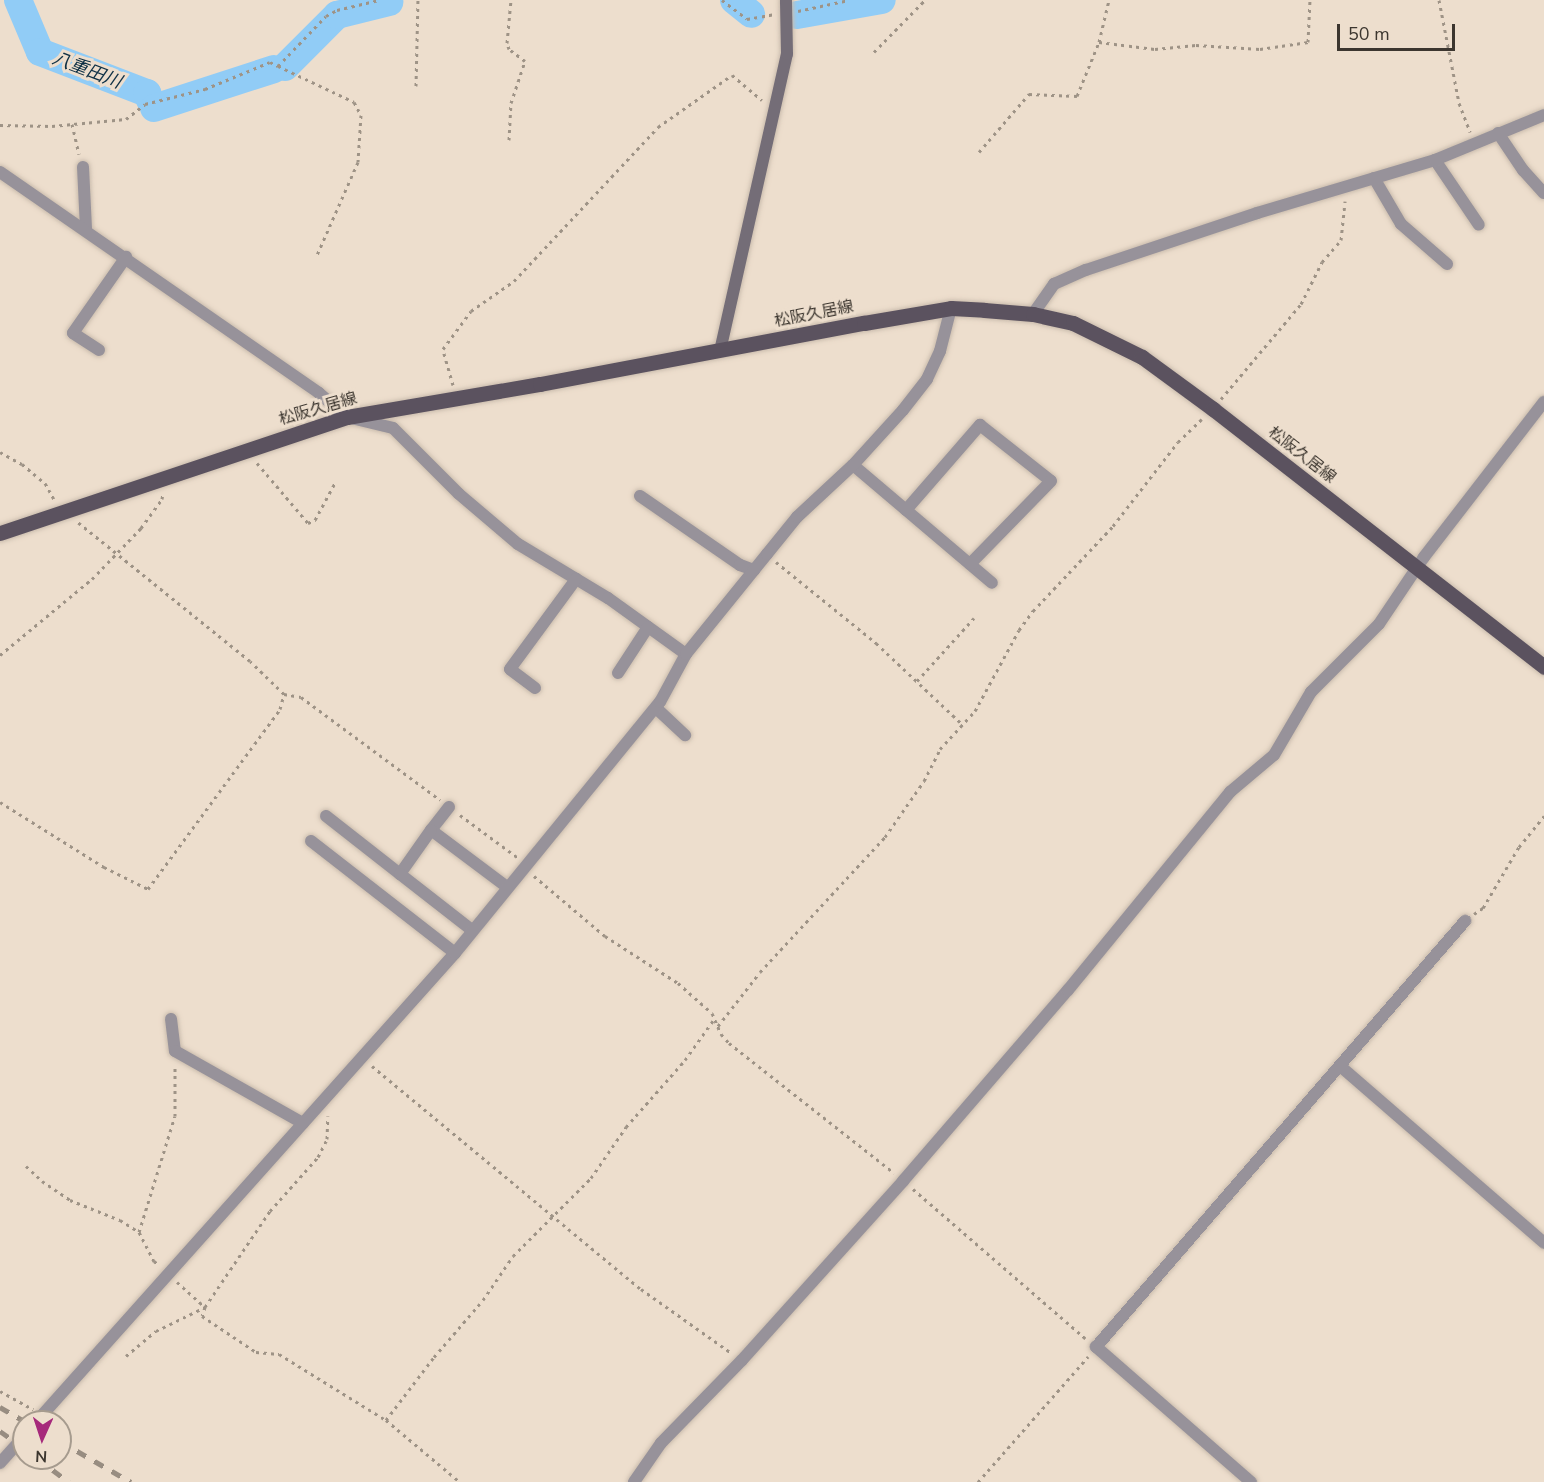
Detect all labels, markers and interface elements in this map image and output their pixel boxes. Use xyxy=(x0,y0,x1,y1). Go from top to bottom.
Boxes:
scale bar xyxy=(1340,12,1458,50)
text: 50 m xyxy=(1348,22,1390,46)
water label: 八重田川 xyxy=(50,47,124,93)
street label: 松阪久居線 xyxy=(773,297,855,331)
street label: 松阪久居線 xyxy=(277,389,359,429)
street label: 松阪久居線 xyxy=(1265,423,1339,487)
north arrow xyxy=(12,1410,72,1470)
text: N xyxy=(35,1445,48,1467)

